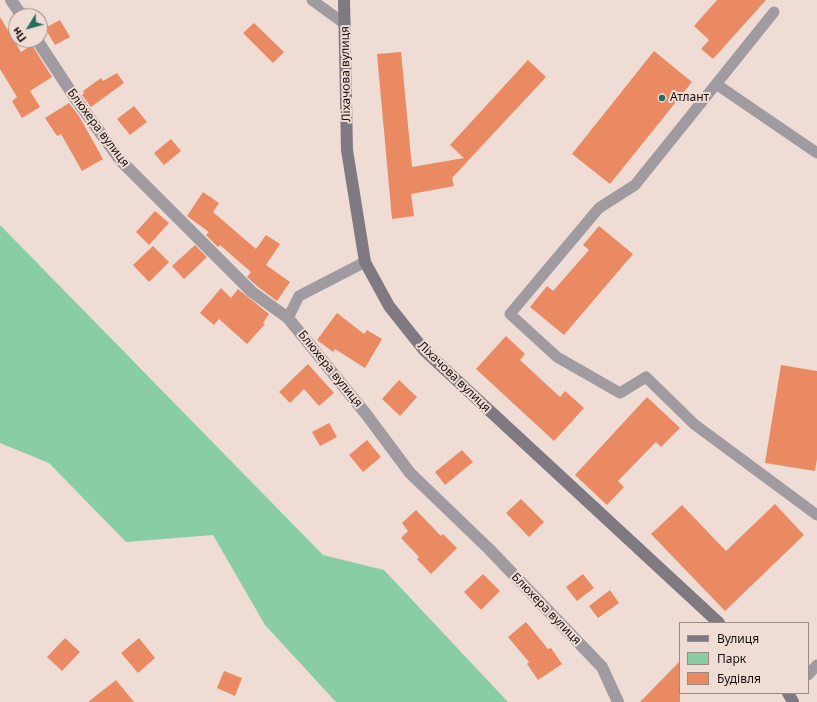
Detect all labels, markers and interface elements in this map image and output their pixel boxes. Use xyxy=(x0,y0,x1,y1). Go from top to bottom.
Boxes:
north arrow xyxy=(8,8,48,48)
text: Пн xyxy=(8,24,30,46)
street label: Ліхачова вулиця xyxy=(338,26,354,122)
street label: Блюхера вулиця xyxy=(64,86,132,170)
place label: Атлант xyxy=(670,91,709,105)
marker: Атлант xyxy=(657,93,667,103)
street label: Блюхера вулиця xyxy=(295,328,365,410)
street label: Ліхачова вулиця xyxy=(415,339,493,415)
street label: Блюхера вулиця xyxy=(508,570,584,648)
legend xyxy=(679,622,809,694)
text: Вулиця xyxy=(717,630,759,647)
text: Парк xyxy=(717,650,746,667)
text: Будівля xyxy=(717,670,761,687)

